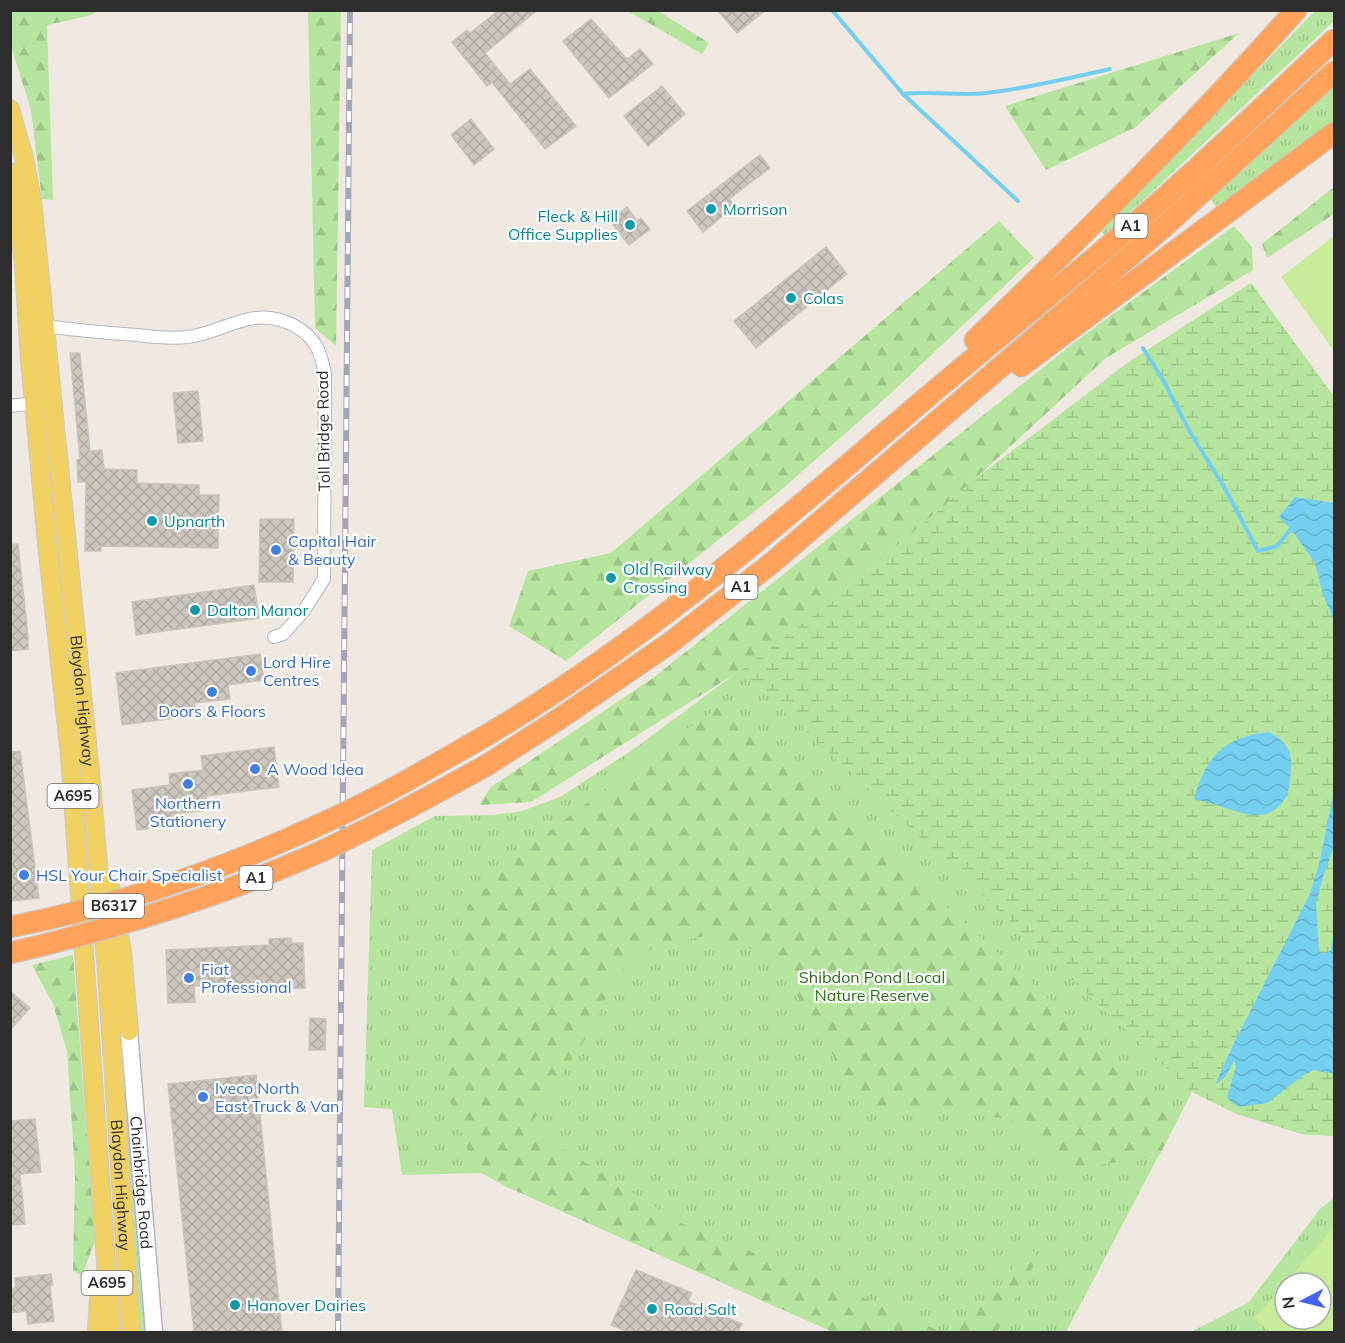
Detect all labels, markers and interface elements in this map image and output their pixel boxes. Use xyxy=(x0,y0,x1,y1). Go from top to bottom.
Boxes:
place label: Morrison xyxy=(723,199,788,219)
marker: Morrison xyxy=(704,202,718,216)
place label: Fleck & Hill Office Supplies xyxy=(508,206,618,244)
road number: A1 xyxy=(1114,214,1148,238)
marker: Fleck & Hill Office Supplies xyxy=(623,218,637,232)
place label: Colas xyxy=(803,288,844,308)
marker: Colas xyxy=(784,291,798,305)
street label: Toll Bridge Road xyxy=(312,370,334,492)
place label: Upnarth xyxy=(164,511,225,531)
marker: Upnarth xyxy=(145,514,159,528)
place label: Capital Hair & Beauty xyxy=(288,531,377,569)
marker: Capital Hair & Beauty xyxy=(269,543,283,557)
place label: Old Railway Crossing xyxy=(623,559,713,597)
marker: Old Railway Crossing xyxy=(604,571,618,585)
road number: A1 xyxy=(724,575,758,599)
place label: Dalton Manor xyxy=(207,600,308,620)
marker: Dalton Manor xyxy=(188,603,202,617)
street label: Blaydon Highway xyxy=(66,634,99,768)
place label: Lord Hire Centres xyxy=(263,652,331,690)
marker: Lord Hire Centres xyxy=(244,664,258,678)
marker: Doors & Floors xyxy=(205,685,219,699)
place label: Doors & Floors xyxy=(158,701,266,721)
place label: A Wood Idea xyxy=(267,759,364,779)
marker: A Wood Idea xyxy=(248,762,262,776)
marker: Northern Stationery xyxy=(181,777,195,791)
road number: A695 xyxy=(48,784,98,808)
place label: Northern Stationery xyxy=(150,793,227,831)
place label: HSL Your Chair Specialist xyxy=(36,865,223,885)
road number: A1 xyxy=(240,866,272,890)
marker: HSL Your Chair Specialist xyxy=(17,868,31,882)
road number: B6317 xyxy=(84,894,144,918)
place label: Fiat Professional xyxy=(201,959,292,997)
park label: Shibdon Pond Local Nature Reserve xyxy=(799,967,945,1005)
marker: Fiat Professional xyxy=(182,971,196,985)
place label: Iveco North East Truck & Van xyxy=(215,1078,339,1116)
marker: Iveco North East Truck & Van xyxy=(196,1090,210,1104)
street label: Chainbridge Road xyxy=(126,1115,157,1250)
street label: Blaydon Highway xyxy=(107,1119,136,1252)
road number: A695 xyxy=(82,1271,132,1295)
north arrow xyxy=(1273,1271,1333,1331)
place label: Hanover Dairies xyxy=(247,1295,366,1315)
text: N xyxy=(1277,1296,1299,1310)
marker: Hanover Dairies xyxy=(228,1298,242,1312)
place label: Road Salt xyxy=(664,1299,737,1319)
marker: Road Salt xyxy=(645,1302,659,1316)

